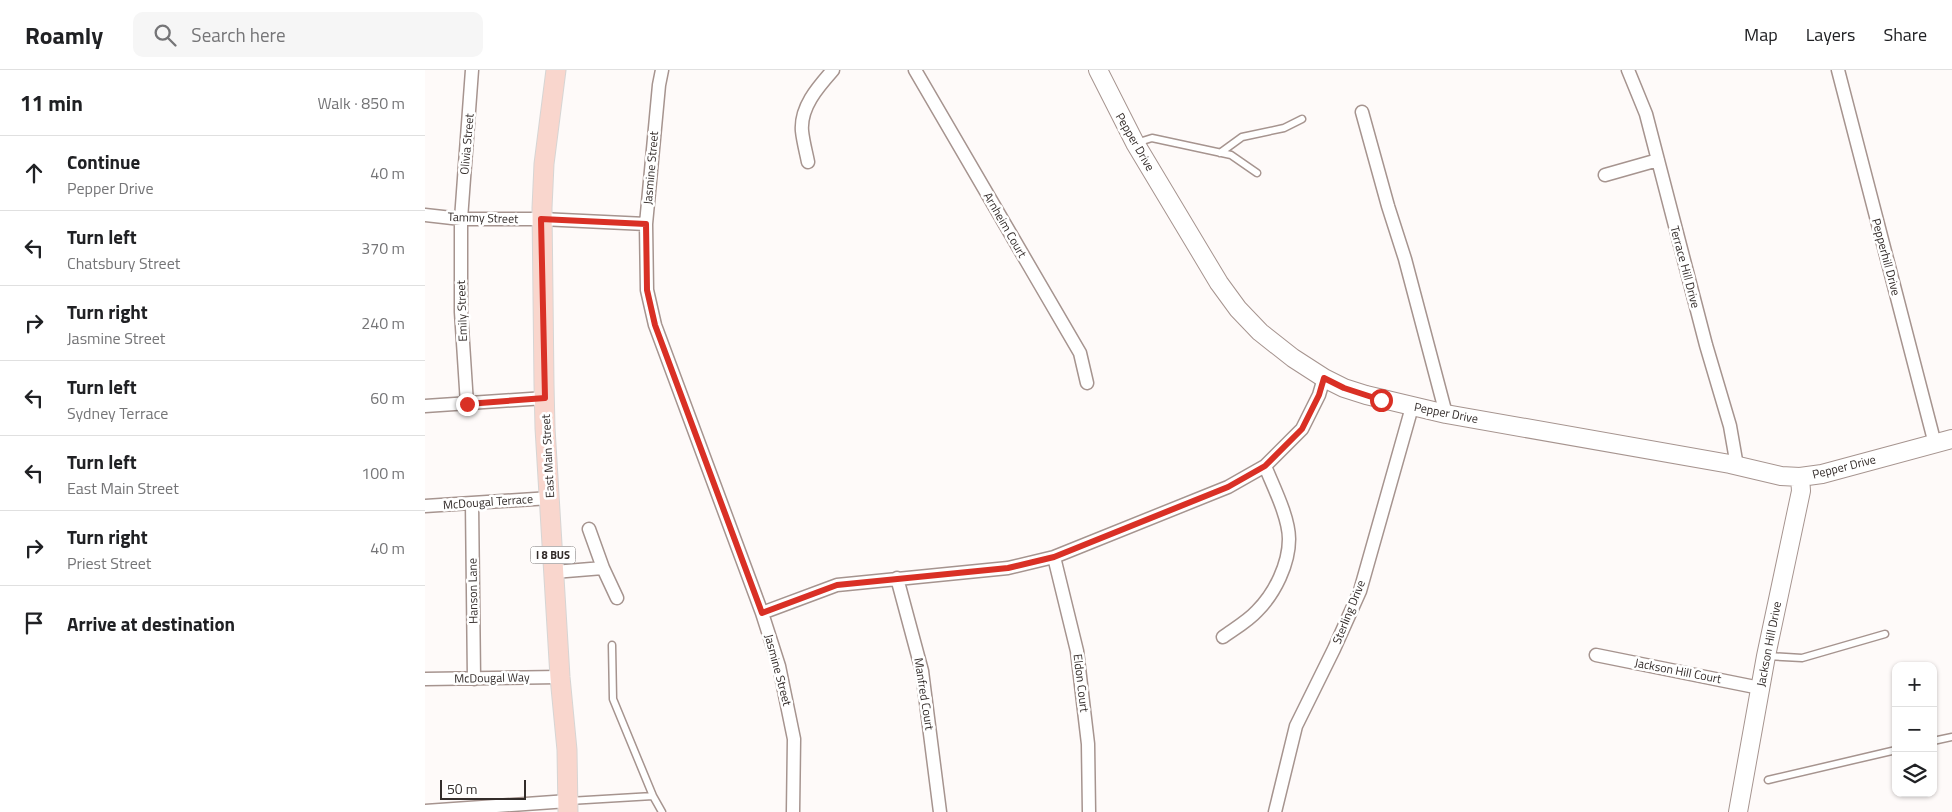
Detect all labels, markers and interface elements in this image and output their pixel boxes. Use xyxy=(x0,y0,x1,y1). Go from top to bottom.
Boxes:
search box xyxy=(133,12,483,57)
text: Roamly xyxy=(25,17,103,53)
text: Search here xyxy=(191,20,286,49)
icon: search xyxy=(151,21,179,49)
text: Map xyxy=(1744,21,1778,48)
text: Layers xyxy=(1806,21,1855,48)
text: Share xyxy=(1883,21,1927,48)
text: 11 min xyxy=(20,87,83,119)
text: Walk · 850 m xyxy=(317,91,405,115)
street label: Pepper Drive xyxy=(1111,109,1160,175)
street label: Olivia Street xyxy=(454,112,479,175)
street label: Jasmine Street xyxy=(638,130,663,206)
text: Continue xyxy=(67,147,140,176)
icon: ahead xyxy=(20,159,48,187)
text: 40 m xyxy=(370,161,405,185)
text: Pepper Drive xyxy=(67,176,154,200)
street label: Arnheim Court xyxy=(979,188,1032,262)
street label: Tammy Street xyxy=(447,207,519,228)
street label: Pepperhill Drive xyxy=(1867,216,1906,298)
text: Turn left xyxy=(67,222,137,251)
street label: Terrace Hill Drive xyxy=(1665,224,1706,310)
icon: left xyxy=(20,234,48,262)
text: 370 m xyxy=(361,236,405,260)
text: Chatsbury Street xyxy=(67,251,180,275)
street label: Emily Street xyxy=(451,279,472,342)
text: Turn right xyxy=(67,297,148,326)
icon: right xyxy=(20,309,48,337)
text: 240 m xyxy=(361,311,405,335)
text: Jasmine Street xyxy=(67,326,165,350)
text: Turn left xyxy=(67,372,137,401)
icon: left xyxy=(20,384,48,412)
text: 60 m xyxy=(370,386,405,410)
route start xyxy=(1370,389,1393,412)
route end xyxy=(456,393,479,416)
street label: Pepper Drive xyxy=(1412,397,1480,428)
text: Sydney Terrace xyxy=(67,401,168,425)
street label: East Main Street xyxy=(536,413,559,498)
text: Turn left xyxy=(67,447,137,476)
street label: Pepper Drive xyxy=(1810,449,1878,484)
icon: left xyxy=(20,459,48,487)
text: 100 m xyxy=(361,461,405,485)
text: East Main Street xyxy=(67,476,179,500)
street label: McDougal Terrace xyxy=(442,489,534,514)
text: Turn right xyxy=(67,522,148,551)
icon: right xyxy=(20,534,48,562)
text: 40 m xyxy=(370,536,405,560)
road number: I 8 BUS xyxy=(531,546,575,564)
text: Priest Street xyxy=(67,551,151,575)
street label: Hanson Lane xyxy=(462,558,483,624)
street label: Sterling Drive xyxy=(1327,577,1370,647)
street label: Jackson Hill Drive xyxy=(1751,600,1786,688)
icon: arrive xyxy=(20,609,48,637)
text: Arrive at destination xyxy=(67,609,235,638)
street label: Jasmine Street xyxy=(760,632,797,709)
street label: Eldon Court xyxy=(1068,653,1095,714)
street label: Jackson Hill Court xyxy=(1633,653,1724,688)
street label: Manfred Court xyxy=(909,656,940,732)
map controls xyxy=(1892,662,1937,797)
button: + xyxy=(1892,662,1937,707)
street label: McDougal Way xyxy=(454,667,530,688)
button: − xyxy=(1892,707,1937,752)
button: layers xyxy=(1892,752,1937,797)
scale bar xyxy=(440,777,526,800)
text: 50 m xyxy=(447,778,477,799)

